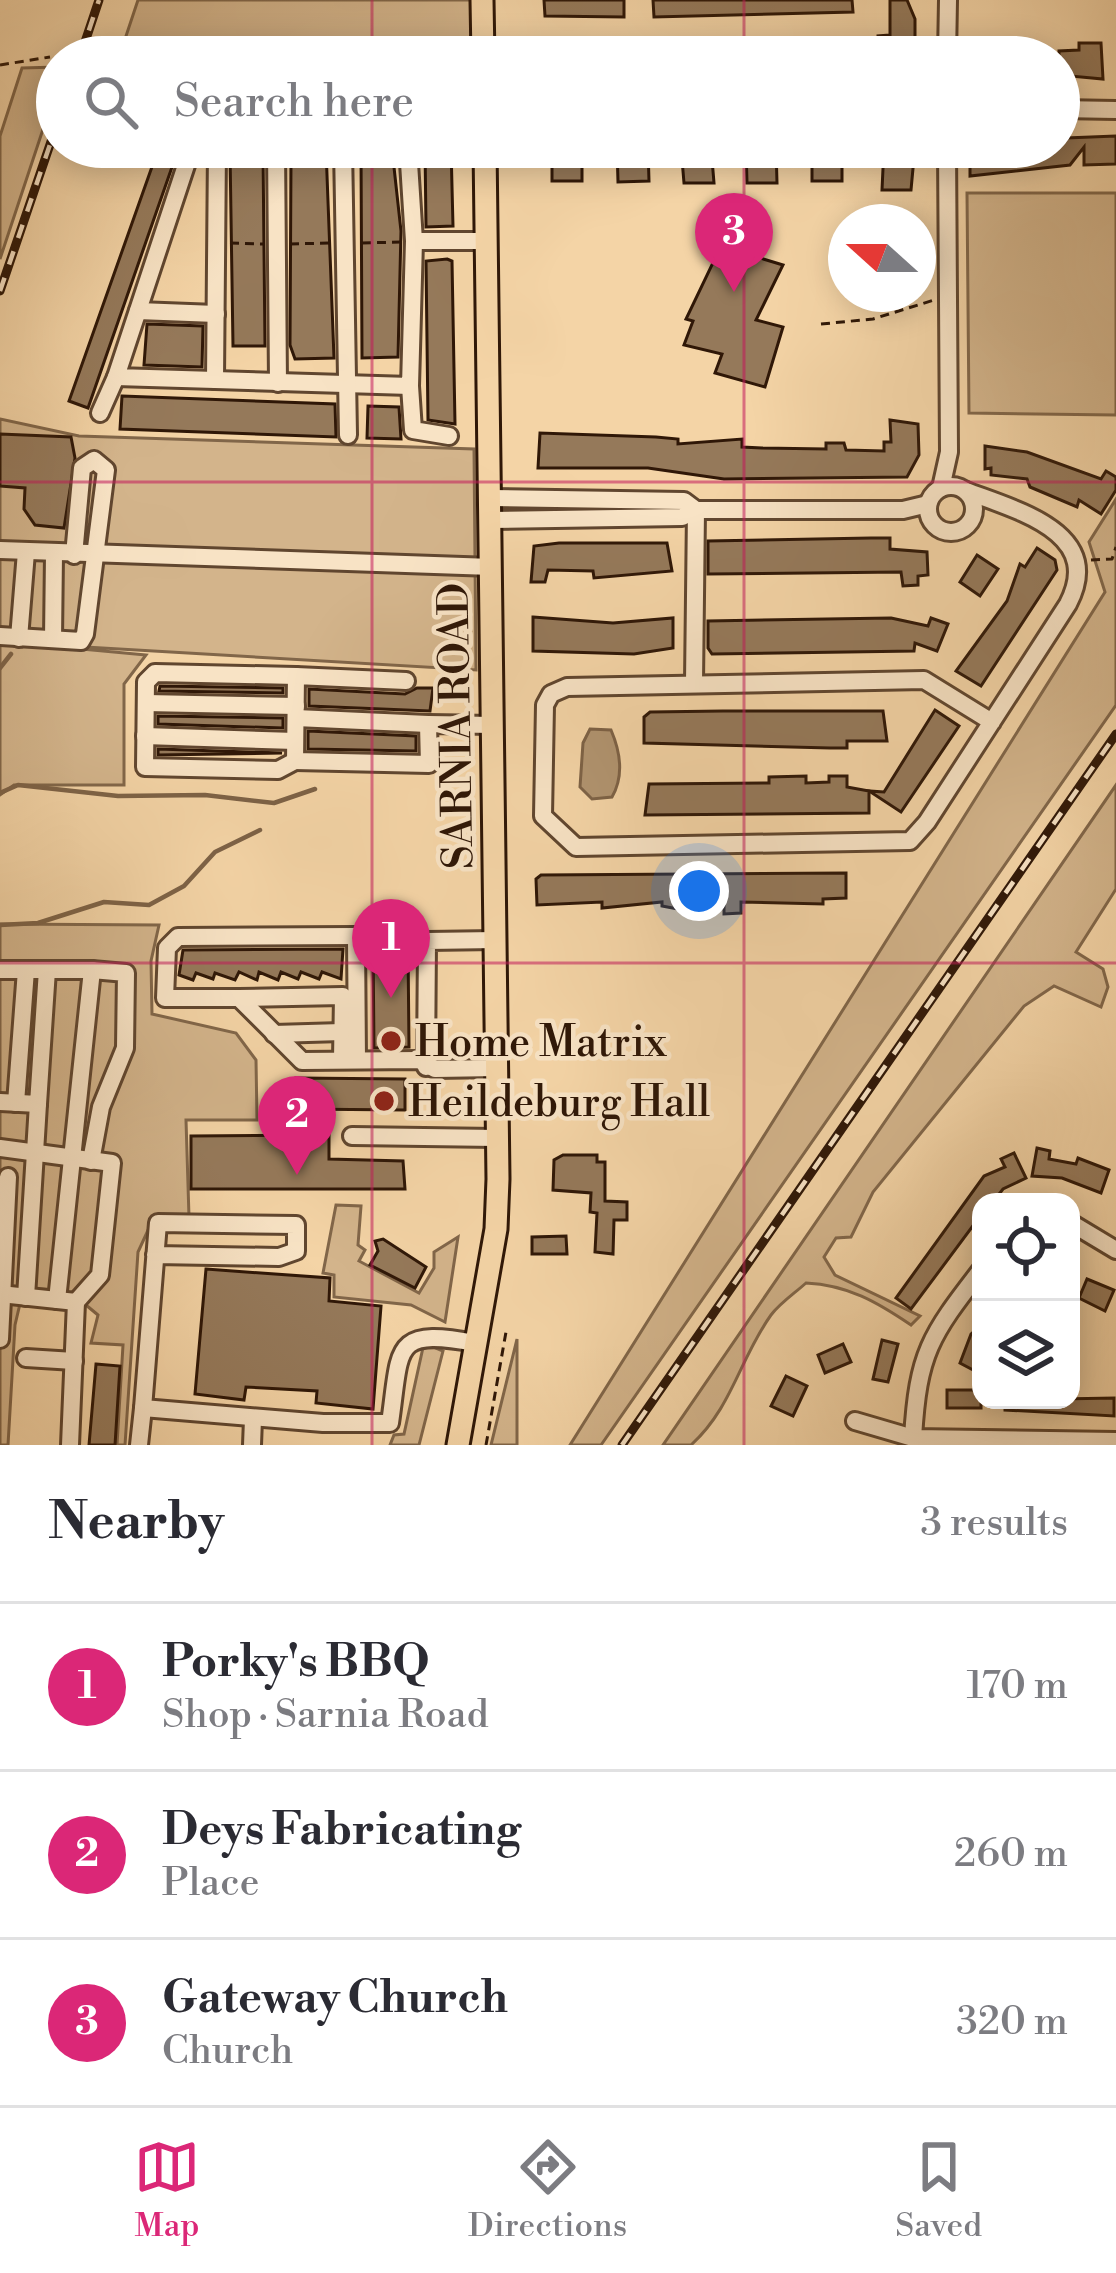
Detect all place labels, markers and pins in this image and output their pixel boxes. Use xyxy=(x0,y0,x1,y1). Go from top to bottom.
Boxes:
pin: 3 xyxy=(695,193,773,292)
pin: 1 xyxy=(352,899,430,998)
place label: Home Matrix xyxy=(415,1017,667,1070)
marker: Home Matrix xyxy=(378,1028,404,1054)
pin: 2 xyxy=(258,1076,336,1175)
place label: Heildeburg Hall xyxy=(408,1077,710,1131)
marker: Heildeburg Hall xyxy=(371,1088,397,1114)

